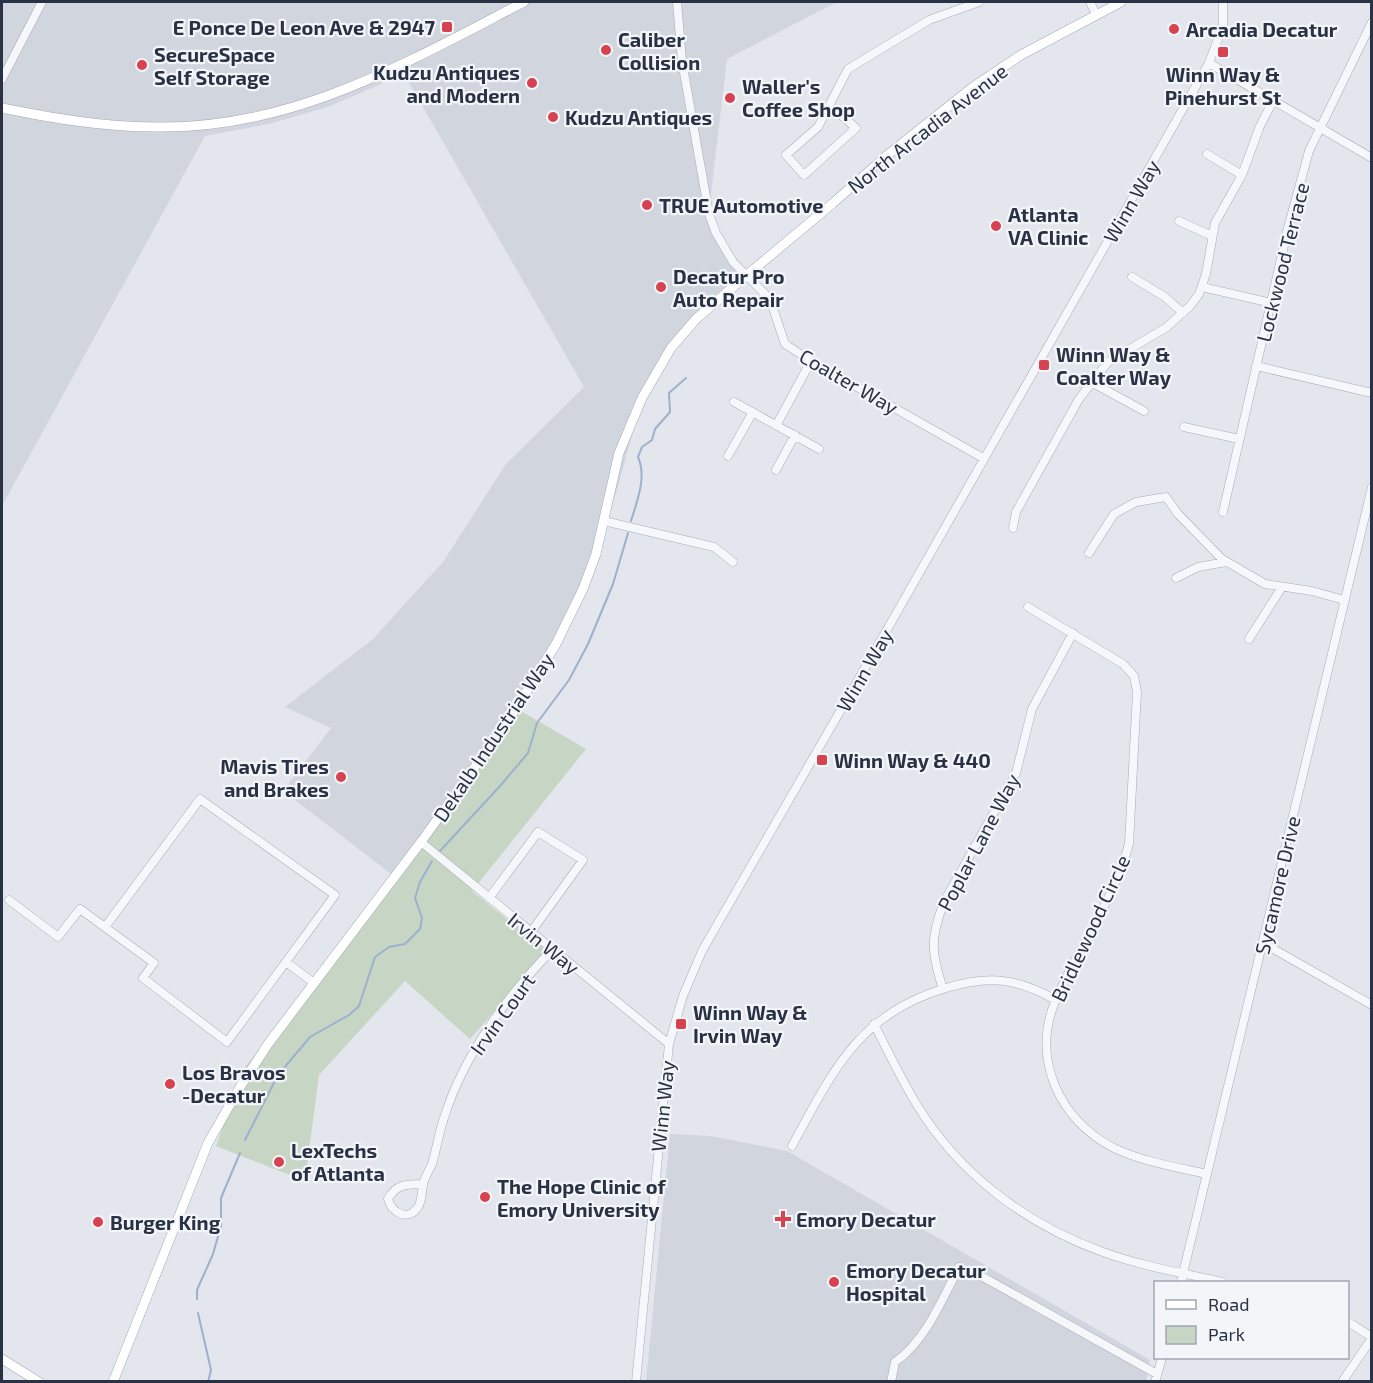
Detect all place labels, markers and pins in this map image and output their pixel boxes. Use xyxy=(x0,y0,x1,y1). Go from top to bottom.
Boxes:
place label: E Ponce De Leon Ave & 2947 xyxy=(173,15,435,39)
place label: Arcadia Decatur xyxy=(1186,17,1338,41)
marker: E Ponce De Leon Ave & 2947 xyxy=(440,20,454,34)
marker: Arcadia Decatur xyxy=(1167,22,1181,36)
place label: Caliber Collision xyxy=(618,27,700,74)
place label: SecureSpace Self Storage xyxy=(154,42,275,89)
marker: Caliber Collision xyxy=(599,43,613,57)
marker: Winn Way & Pinehurst St xyxy=(1216,45,1230,59)
marker: SecureSpace Self Storage xyxy=(135,58,149,72)
place label: Kudzu Antiques and Modern xyxy=(373,60,520,107)
place label: Winn Way & Pinehurst St xyxy=(1165,62,1281,109)
place label: Waller's Coffee Shop xyxy=(742,74,855,121)
marker: Kudzu Antiques and Modern xyxy=(525,76,539,90)
marker: Waller's Coffee Shop xyxy=(723,91,737,105)
place label: Kudzu Antiques xyxy=(565,105,712,129)
marker: Kudzu Antiques xyxy=(546,110,560,124)
place label: TRUE Automotive xyxy=(659,193,824,217)
marker: TRUE Automotive xyxy=(640,198,654,212)
place label: Atlanta VA Clinic xyxy=(1008,202,1089,249)
marker: Atlanta VA Clinic xyxy=(989,219,1003,233)
place label: Decatur Pro Auto Repair xyxy=(673,264,785,311)
marker: Decatur Pro Auto Repair xyxy=(654,280,668,294)
place label: Winn Way & Coalter Way xyxy=(1056,342,1172,390)
marker: Winn Way & Coalter Way xyxy=(1037,358,1051,372)
place label: Winn Way & 440 xyxy=(834,748,991,773)
marker: Winn Way & 440 xyxy=(815,753,829,767)
place label: Mavis Tires and Brakes xyxy=(220,754,329,801)
marker: Mavis Tires and Brakes xyxy=(334,770,348,784)
place label: Winn Way & Irvin Way xyxy=(693,1000,807,1048)
marker: Winn Way & Irvin Way xyxy=(674,1017,688,1031)
place label: Los Bravos -Decatur xyxy=(182,1060,286,1107)
marker: Los Bravos -Decatur xyxy=(163,1077,177,1091)
place label: LexTechs of Atlanta xyxy=(291,1138,385,1185)
marker: LexTechs of Atlanta xyxy=(272,1155,286,1169)
place label: The Hope Clinic of Emory University xyxy=(497,1174,667,1222)
marker: The Hope Clinic of Emory University xyxy=(478,1190,492,1204)
place label: Emory Decatur xyxy=(796,1207,936,1232)
place label: Burger King xyxy=(110,1210,221,1234)
marker: Emory Decatur xyxy=(774,1210,792,1228)
marker: Burger King xyxy=(91,1215,105,1229)
place label: Emory Decatur Hospital xyxy=(846,1258,986,1305)
marker: Emory Decatur Hospital xyxy=(827,1275,841,1289)

